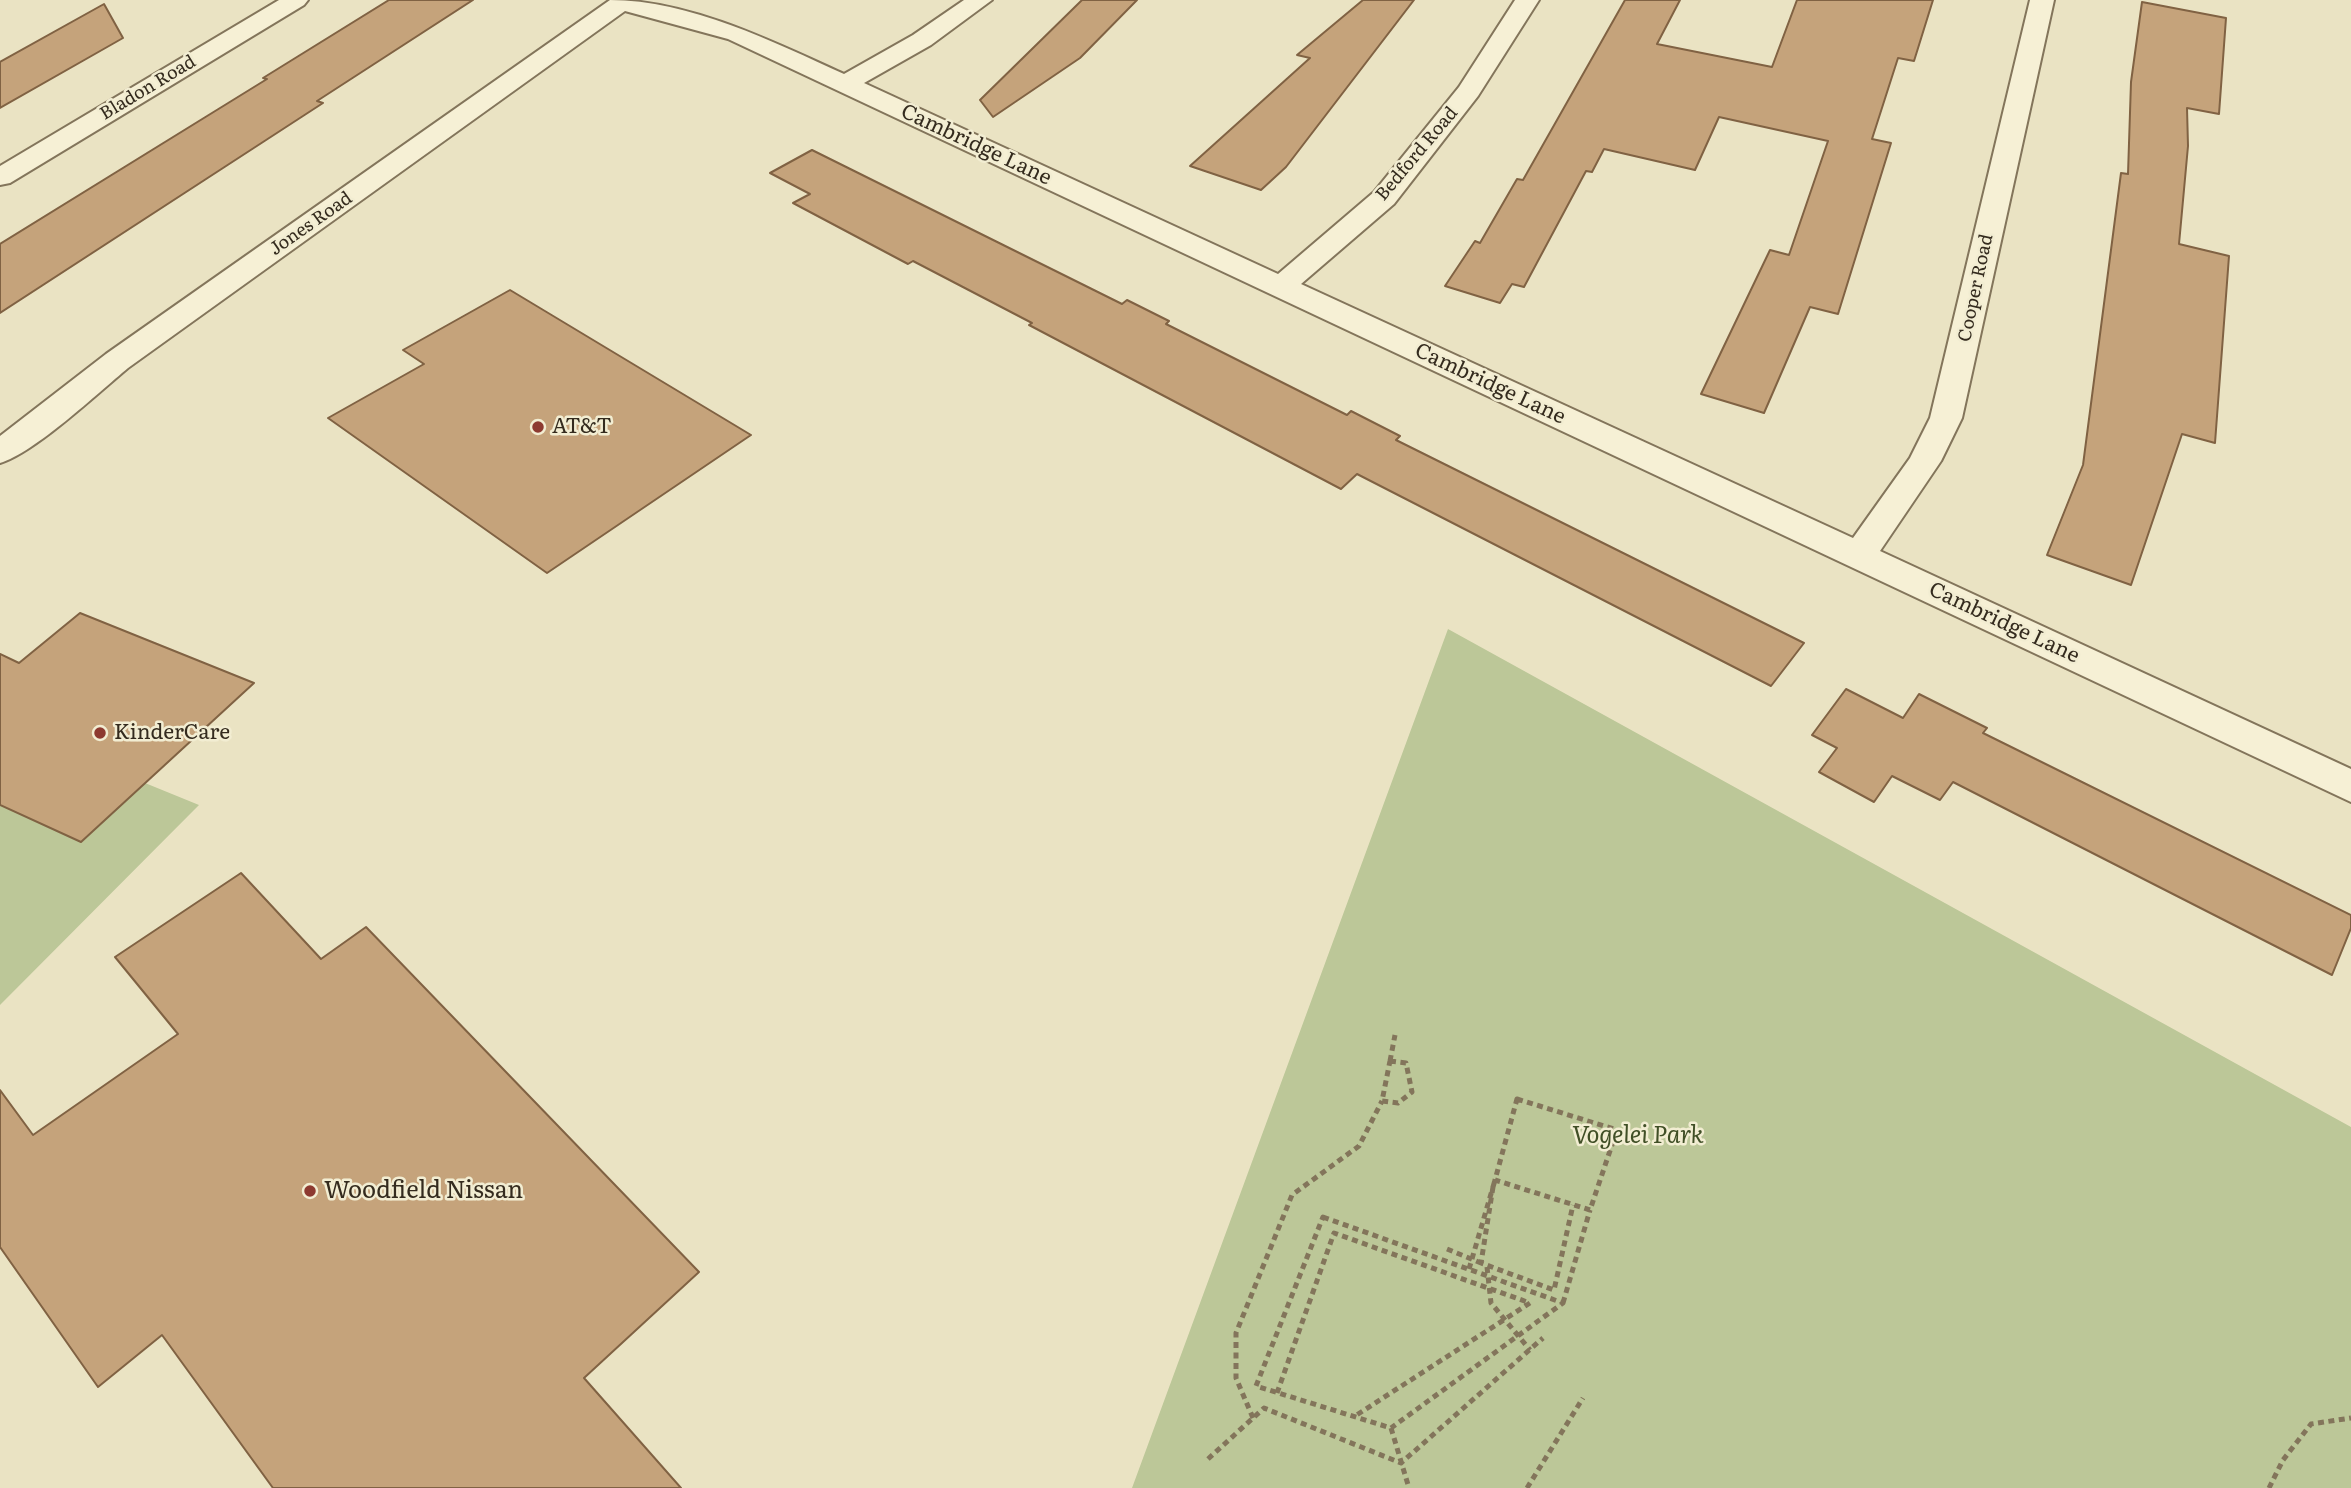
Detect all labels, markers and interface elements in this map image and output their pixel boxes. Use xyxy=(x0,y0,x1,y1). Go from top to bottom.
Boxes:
street label: Bladon Road xyxy=(96,51,200,125)
street label: Cambridge Lane xyxy=(897,99,1055,191)
street label: Bedford Road xyxy=(1371,103,1463,205)
street label: Jones Road xyxy=(266,188,356,260)
street label: Cooper Road xyxy=(1954,232,1998,344)
street label: Cambridge Lane xyxy=(1411,338,1569,430)
place label: AT&T xyxy=(552,414,612,440)
marker: AT&T xyxy=(530,419,546,435)
street label: Cambridge Lane xyxy=(1925,577,2083,669)
place label: KinderCare xyxy=(114,720,230,746)
marker: KinderCare xyxy=(92,725,108,741)
park label: Vogelei Park xyxy=(1572,1122,1704,1150)
place label: Woodfield Nissan xyxy=(324,1177,523,1205)
marker: Woodfield Nissan xyxy=(302,1183,318,1199)

